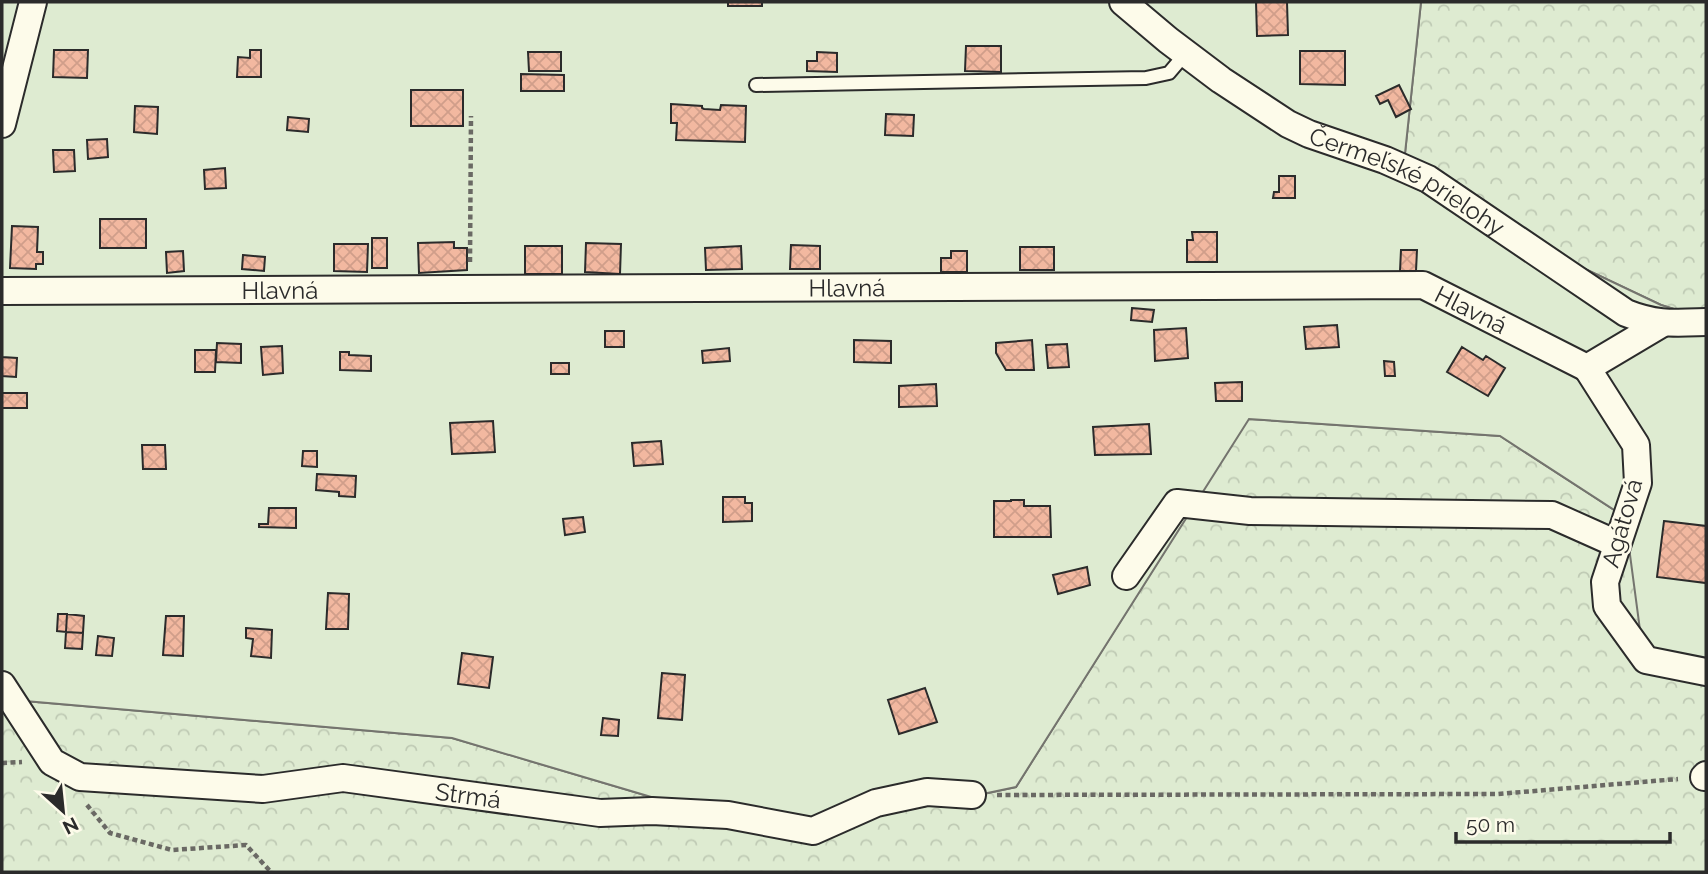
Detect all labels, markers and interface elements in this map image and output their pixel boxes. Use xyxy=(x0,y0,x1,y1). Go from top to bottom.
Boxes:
street label: Čermeľské prielohy xyxy=(1306,121,1510,241)
street label: Hlavná xyxy=(809,273,885,302)
street label: Hlavná xyxy=(242,275,318,304)
street label: Hlavná xyxy=(1430,279,1512,340)
street label: Agátová xyxy=(1596,475,1648,571)
north arrow xyxy=(28,776,98,846)
street label: Strmá xyxy=(433,776,503,814)
scale bar xyxy=(1456,800,1670,844)
text: 50 m xyxy=(1466,812,1515,837)
text: N xyxy=(59,813,82,839)

